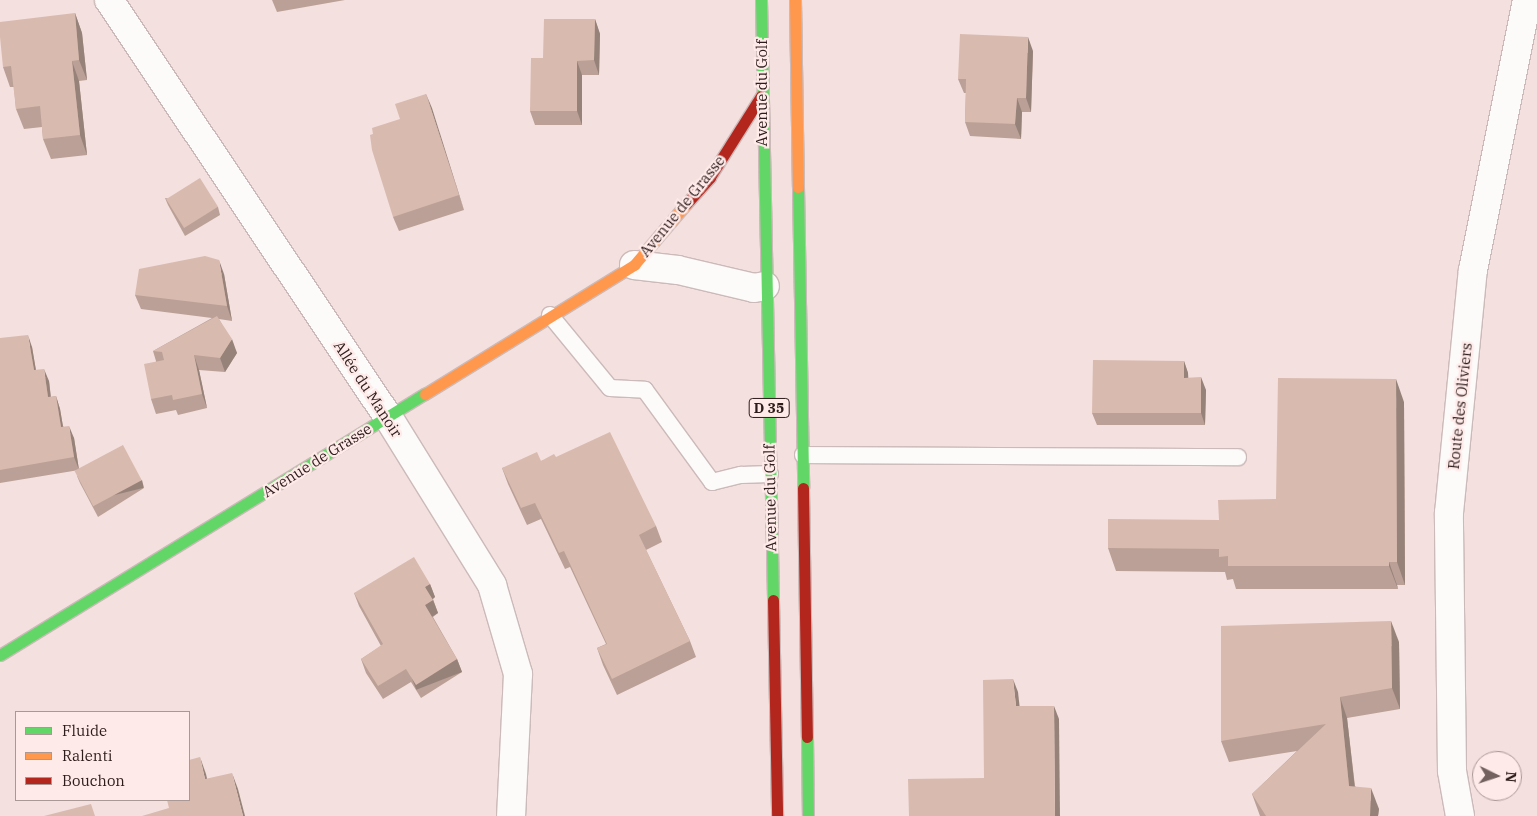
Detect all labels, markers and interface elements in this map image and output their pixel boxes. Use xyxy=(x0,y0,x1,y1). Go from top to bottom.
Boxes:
street label: Avenue du Golf xyxy=(753,40,771,146)
street label: Avenue de Grasse xyxy=(636,152,728,260)
street label: Allée du Manoir xyxy=(330,337,406,441)
street label: Route des Oliviers xyxy=(1444,342,1476,470)
road number: D 35 xyxy=(748,396,790,419)
street label: Avenue de Grasse xyxy=(259,419,375,501)
street label: Avenue du Golf xyxy=(760,444,780,552)
legend xyxy=(15,711,190,801)
text: Fluide xyxy=(62,721,107,740)
text: Ralenti xyxy=(62,746,112,765)
north arrow xyxy=(1472,751,1522,801)
text: Bouchon xyxy=(62,771,125,790)
text: N xyxy=(1502,771,1520,783)

